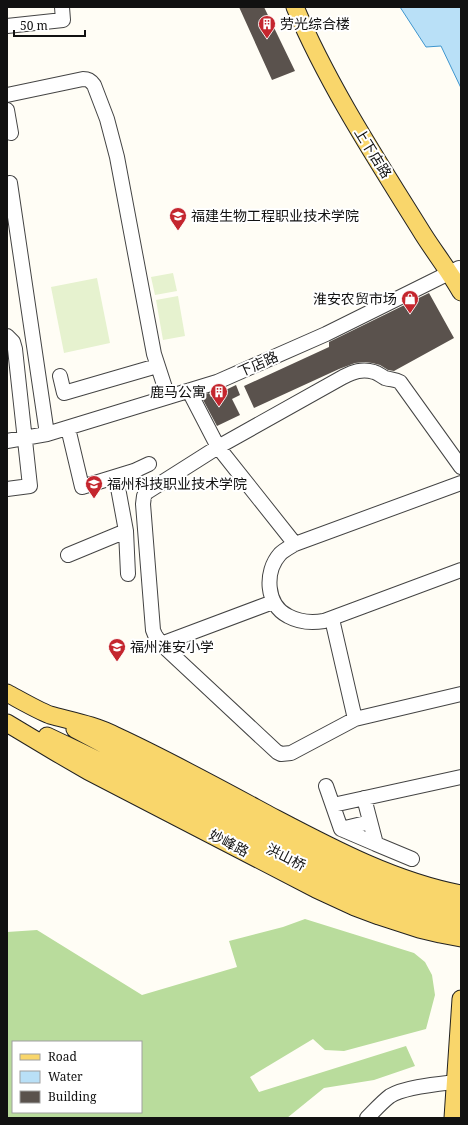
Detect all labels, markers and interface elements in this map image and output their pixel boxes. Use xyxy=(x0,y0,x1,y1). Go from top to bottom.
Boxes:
scale bar xyxy=(14,12,85,38)
building icon: 劳光综合楼 xyxy=(257,14,277,39)
place label: 劳光综合楼 xyxy=(280,14,350,33)
text: 50 m xyxy=(20,17,48,34)
street label: 上下店路 xyxy=(351,124,396,182)
school or university icon: 福建生物工程职业技术学院 xyxy=(168,206,188,231)
place label: 福建生物工程职业技术学院 xyxy=(191,206,359,225)
place label: 淮安农贸市场 xyxy=(313,289,397,308)
shop icon: 淮安农贸市场 xyxy=(400,289,420,314)
street label: 下店路 xyxy=(235,346,281,381)
place label: 鹿马公寓 xyxy=(150,382,206,401)
building icon: 鹿马公寓 xyxy=(209,382,229,407)
school or university icon: 福州科技职业技术学院 xyxy=(84,474,104,499)
place label: 福州科技职业技术学院 xyxy=(107,474,247,493)
school or university icon: 福州淮安小学 xyxy=(107,637,127,662)
place label: 福州淮安小学 xyxy=(130,637,214,656)
street label: 妙峰路 xyxy=(206,825,252,861)
street label: 洪山桥 xyxy=(263,839,309,875)
legend xyxy=(12,1041,142,1113)
text: Road xyxy=(48,1048,78,1065)
text: Water xyxy=(48,1068,83,1085)
text: Building xyxy=(48,1088,97,1105)

